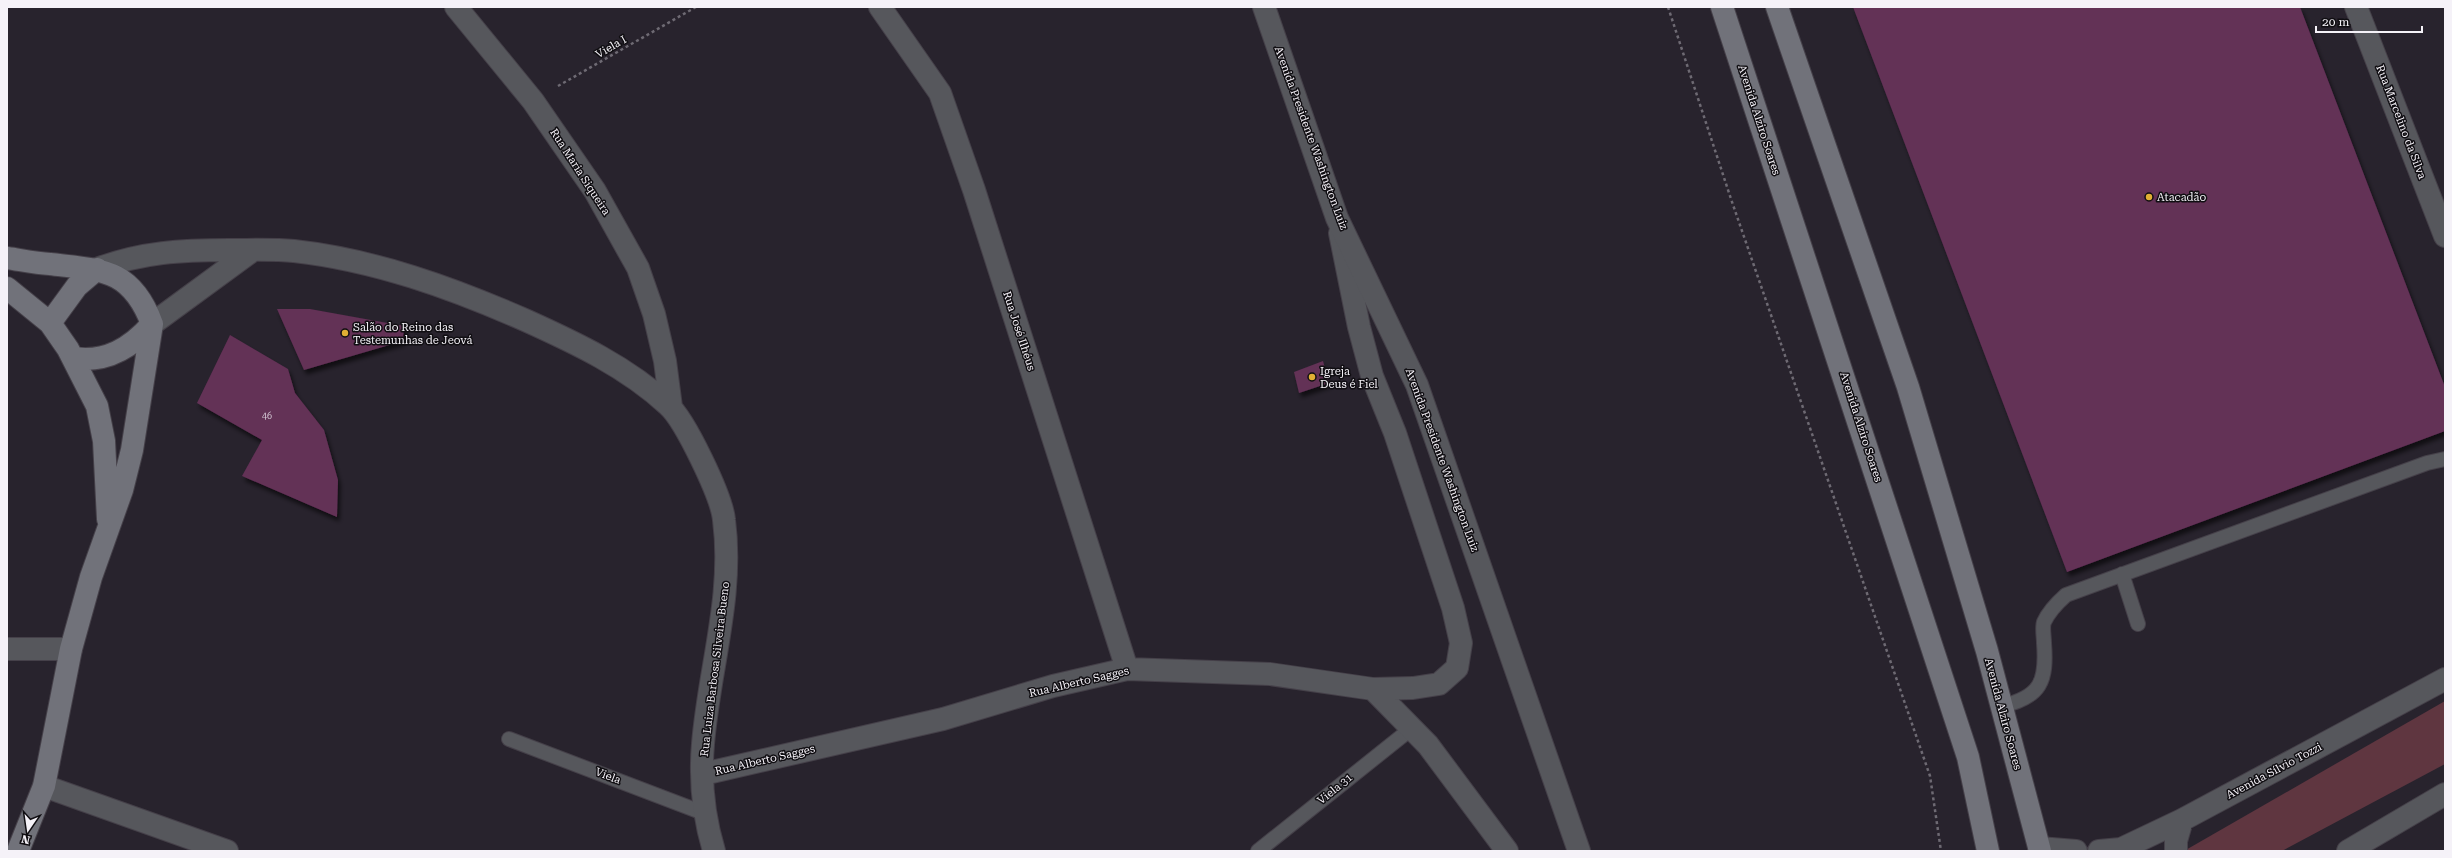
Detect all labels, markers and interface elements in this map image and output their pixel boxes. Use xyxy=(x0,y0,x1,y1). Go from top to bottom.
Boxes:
scale bar xyxy=(2316,8,2422,34)
text: 20 m xyxy=(2322,15,2349,29)
street label: Viela I xyxy=(593,33,629,61)
street label: Avenida Presidente Washington Luiz xyxy=(1272,45,1350,231)
street label: Avenida Alziro Soares xyxy=(1735,63,1783,177)
street label: Rua Marcelino da Silva xyxy=(2373,63,2429,181)
street label: Rua Maria Siqueira xyxy=(547,126,613,218)
place label: Atacadão xyxy=(2157,191,2206,204)
marker: Atacadão xyxy=(2144,192,2154,202)
street label: Rua José Ilhéus xyxy=(1000,290,1038,372)
place label: Salão do Reino das Testemunhas de Jeová xyxy=(353,321,472,347)
marker: Salão do Reino das Testemunhas de Jeová xyxy=(340,328,350,338)
place label: Igreja Deus é Fiel xyxy=(1320,365,1378,391)
street label: Avenida Presidente Washington Luiz xyxy=(1403,367,1481,553)
street label: Avenida Alziro Soares xyxy=(1837,370,1885,484)
marker: Igreja Deus é Fiel xyxy=(1307,372,1317,382)
house number: 46 xyxy=(262,411,272,421)
street label: Rua Luiza Barbosa Silveira Bueno xyxy=(698,580,732,757)
street label: Avenida Alziro Soares xyxy=(1982,657,2024,771)
street label: Rua Alberto Sagges xyxy=(1028,664,1130,700)
street label: Avenida Sílvio Tozzi xyxy=(2224,740,2324,802)
street label: Rua Alberto Sagges xyxy=(714,742,816,778)
street label: Viela xyxy=(593,765,623,787)
street label: Viela 31 xyxy=(1315,771,1355,807)
north arrow xyxy=(8,810,48,850)
text: N xyxy=(20,832,31,847)

